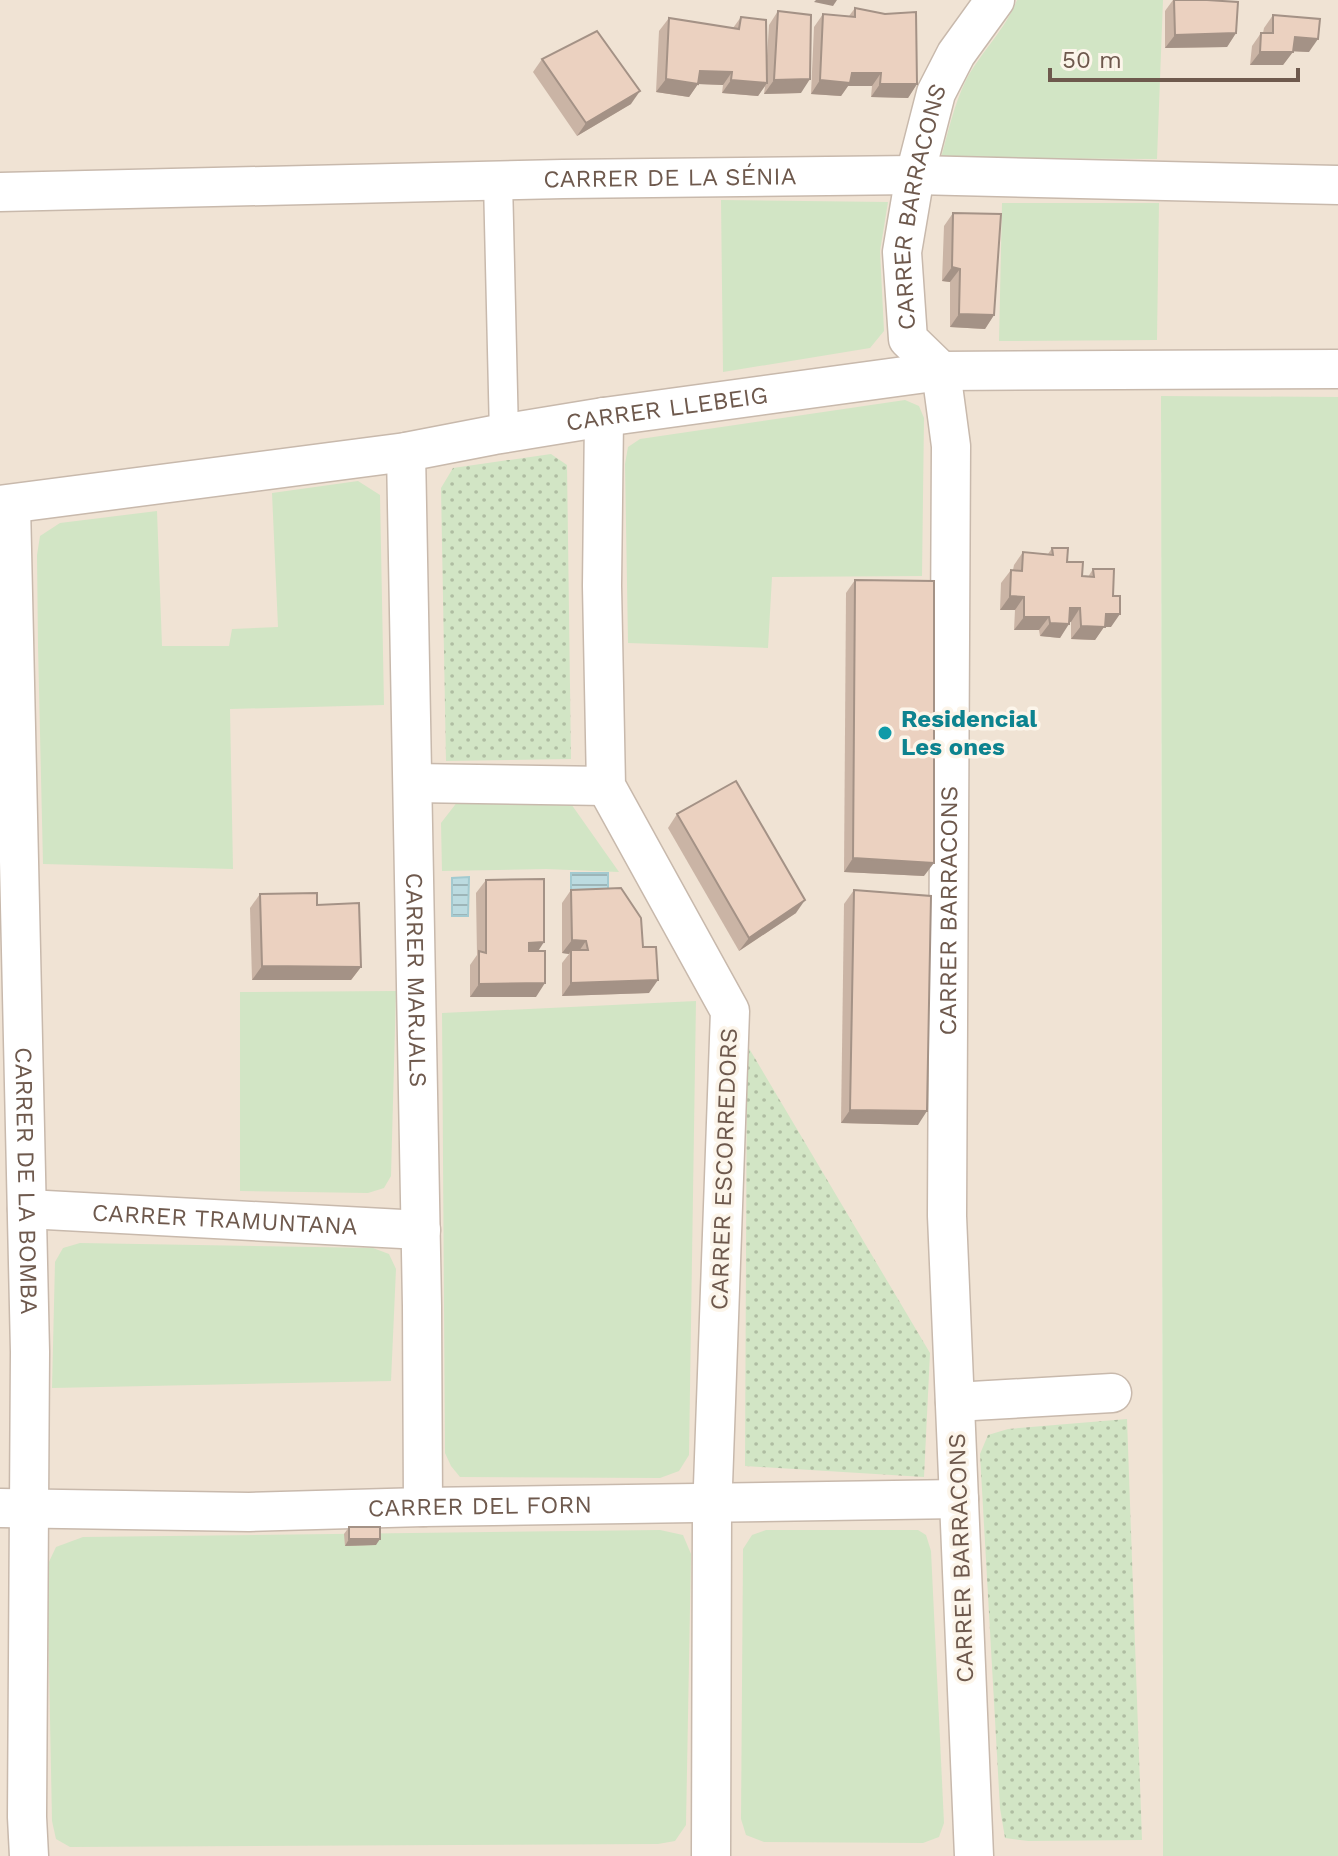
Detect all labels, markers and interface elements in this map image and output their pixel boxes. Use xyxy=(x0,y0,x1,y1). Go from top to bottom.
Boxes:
scale bar xyxy=(1050,32,1298,82)
text: 50 m xyxy=(1062,46,1122,74)
street label: CARRER BARRACONS xyxy=(888,79,952,331)
street label: CARRER DE LA SÉNIA xyxy=(543,162,797,193)
street label: CARRER LLEBEIG xyxy=(564,381,769,437)
place label: Residencial Les ones xyxy=(901,705,1037,761)
marker: Residencial Les ones xyxy=(876,724,894,742)
street label: CARRER BARRACONS xyxy=(934,786,963,1035)
street label: CARRER MARJALS xyxy=(400,872,432,1087)
street label: CARRER ESCORREDORS xyxy=(705,1027,743,1311)
street label: CARRER DE LA BOMBA xyxy=(9,1047,43,1315)
street label: CARRER TRAMUNTANA xyxy=(91,1198,359,1241)
street label: CARRER BARRACONS xyxy=(943,1433,979,1683)
street label: CARRER DEL FORN xyxy=(367,1490,592,1523)

